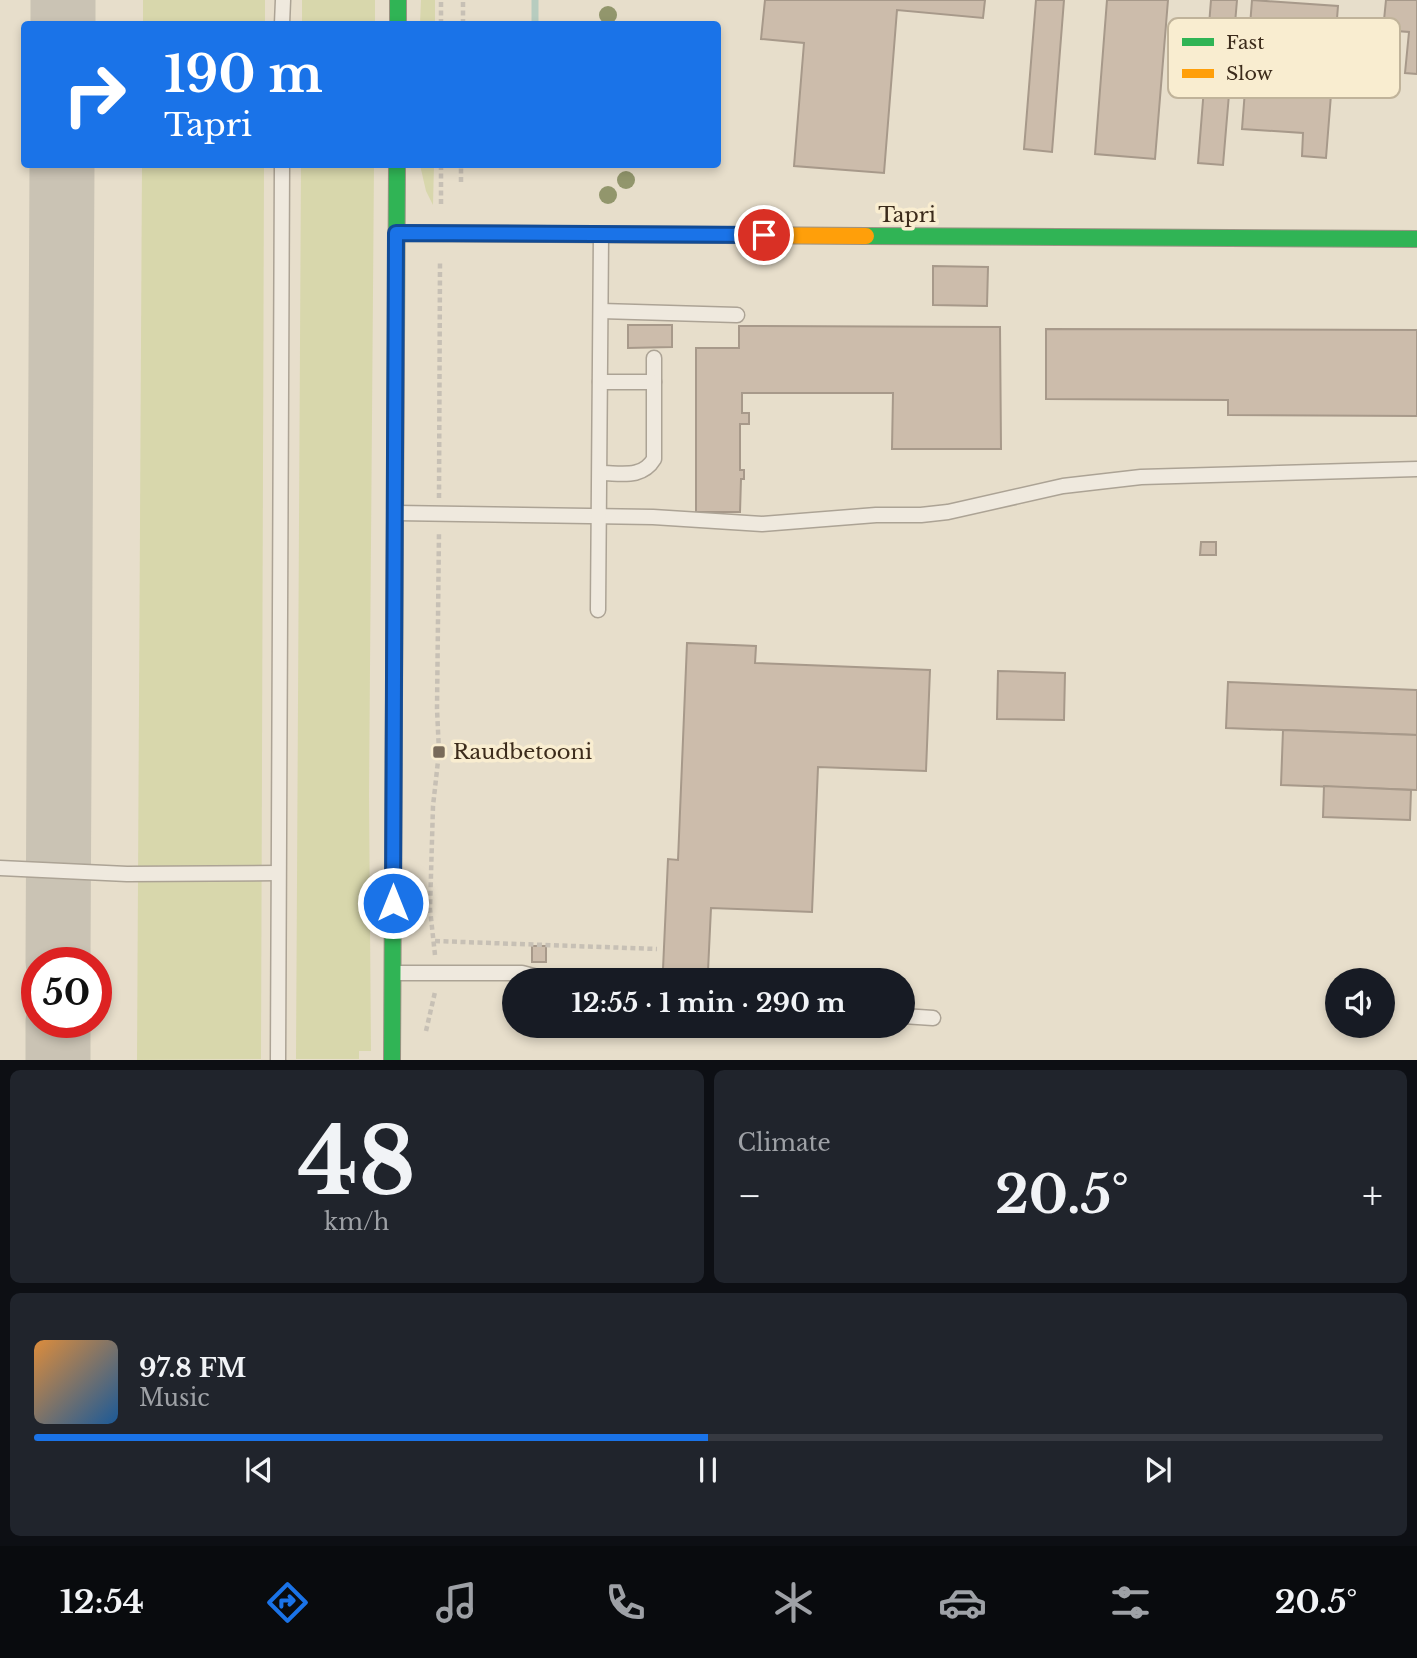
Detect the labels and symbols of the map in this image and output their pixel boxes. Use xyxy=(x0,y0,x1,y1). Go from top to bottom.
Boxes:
legend xyxy=(1168,18,1400,98)
text: Fast xyxy=(1226,31,1265,54)
text: Slow xyxy=(1226,62,1273,85)
street label: Tapri xyxy=(878,202,936,228)
pin xyxy=(734,205,794,265)
place label: Raudbetooni xyxy=(453,739,592,765)
marker: Raudbetooni xyxy=(431,744,447,760)
position arrow xyxy=(356,866,430,940)
speed limit sign: 50 xyxy=(21,947,112,1038)

